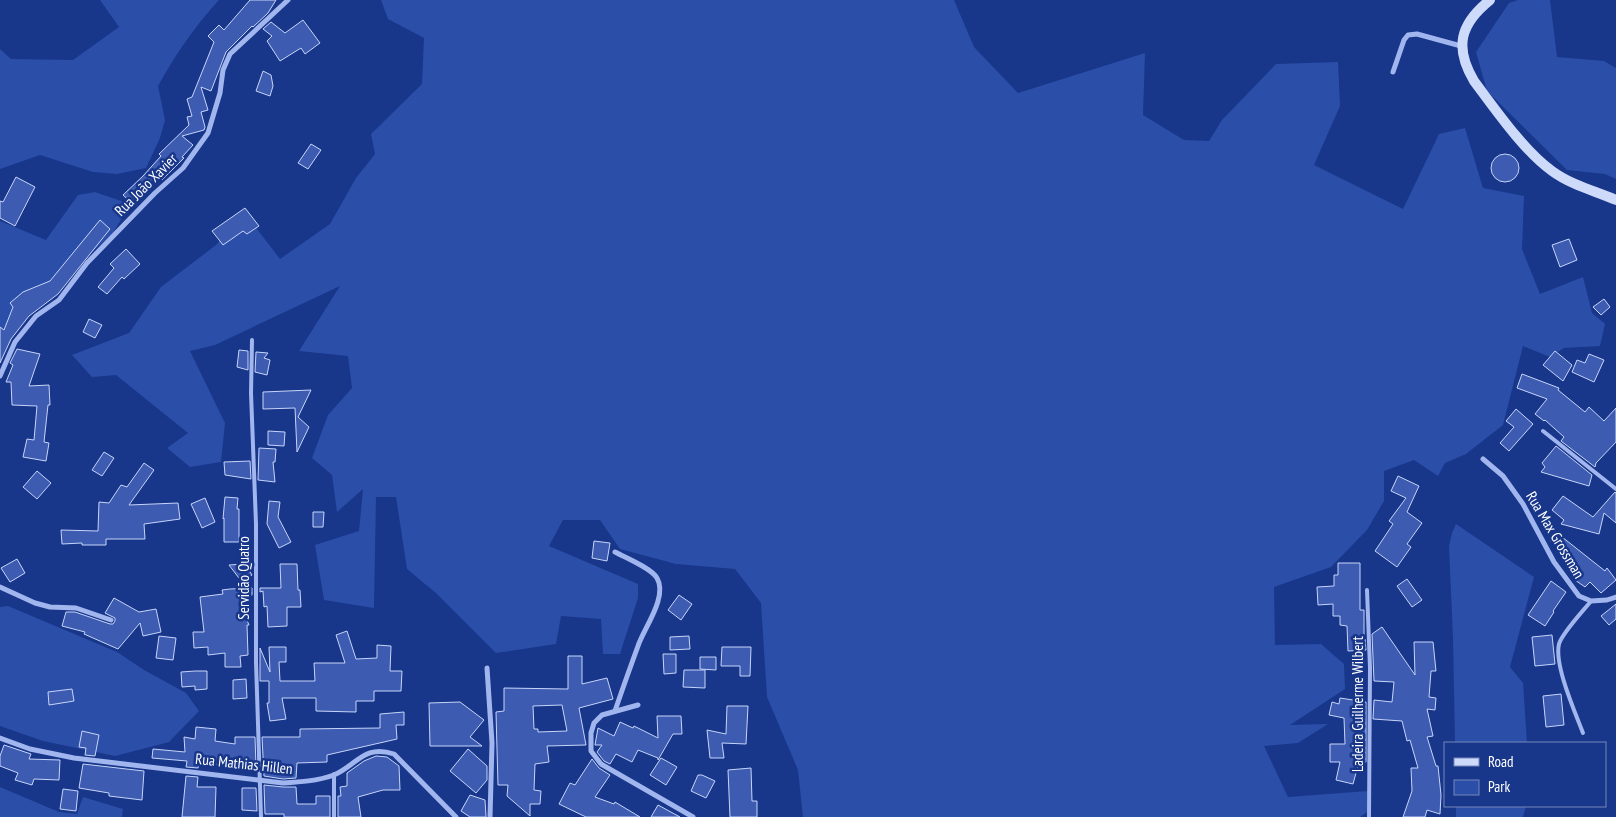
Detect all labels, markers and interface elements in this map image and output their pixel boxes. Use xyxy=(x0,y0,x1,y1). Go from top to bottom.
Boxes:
street label: Rua João Xavier xyxy=(110,149,182,220)
street label: Rua Max Grossman xyxy=(1522,488,1589,582)
street label: Servidão Quatro xyxy=(234,536,253,620)
street label: Ladeira Guilherme Wilbert xyxy=(1348,636,1367,772)
legend xyxy=(1444,742,1606,807)
street label: Rua Mathias Hillen xyxy=(194,749,294,778)
text: Road xyxy=(1488,752,1514,771)
text: Park xyxy=(1488,777,1510,796)

